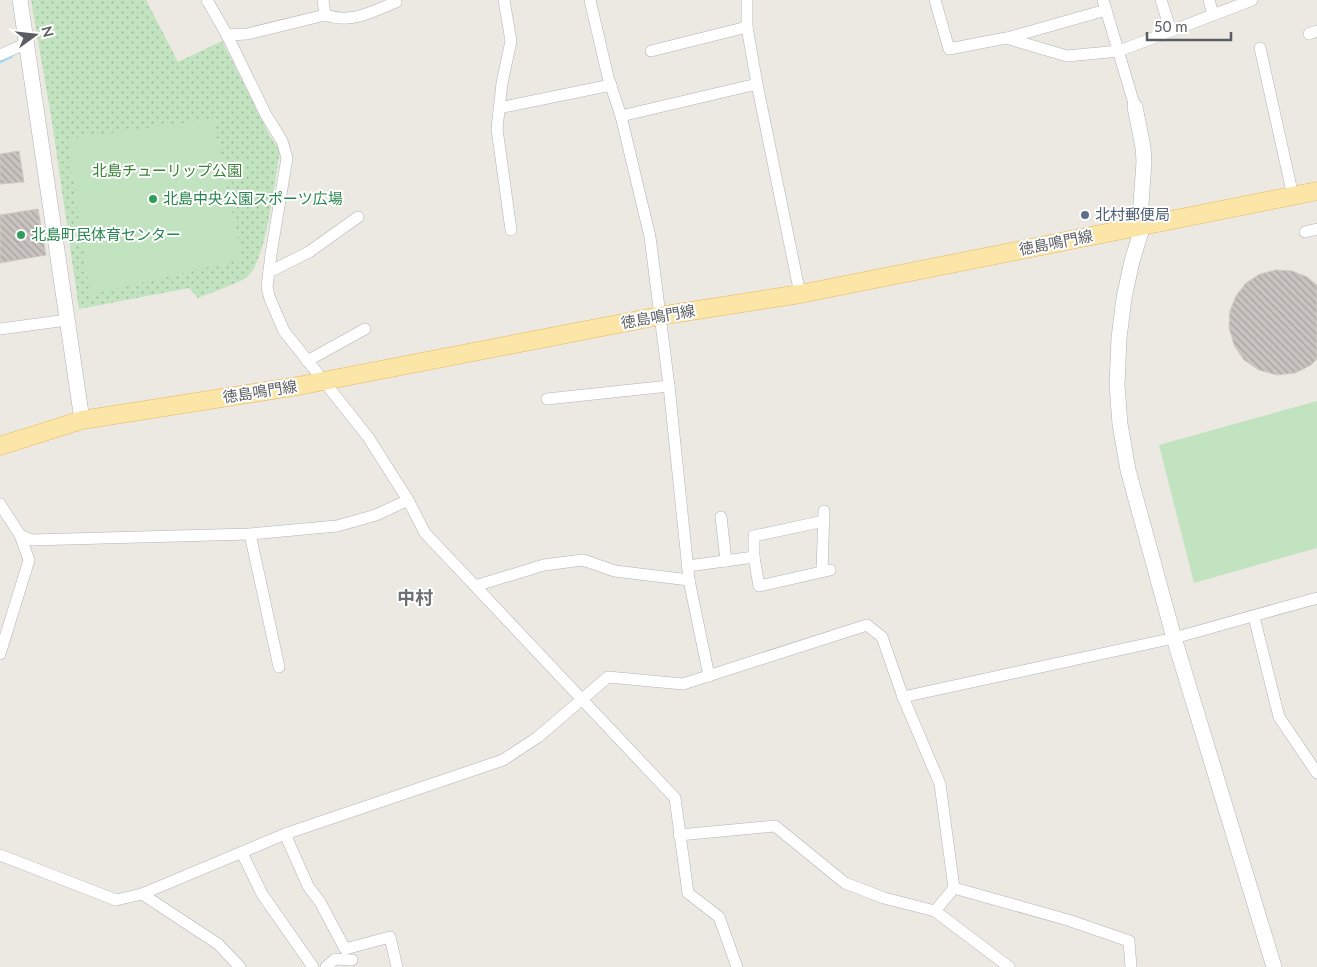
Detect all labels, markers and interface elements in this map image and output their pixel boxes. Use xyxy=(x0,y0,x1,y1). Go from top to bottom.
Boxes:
north arrow xyxy=(10,10,60,60)
scale bar xyxy=(1147,10,1231,42)
text: 50 m xyxy=(1154,17,1188,35)
text: N xyxy=(38,24,58,39)
park label: 北島チューリップ公園 xyxy=(92,161,242,179)
place label: 北島中央公園スポーツ広場 xyxy=(163,189,343,207)
marker: 北島中央公園スポーツ広場 xyxy=(147,193,159,205)
place label: 北村郵便局 xyxy=(1095,205,1170,223)
marker: 北村郵便局 xyxy=(1079,209,1091,221)
place label: 北島町民体育センター xyxy=(31,225,181,243)
street label: 徳島鳴門線 xyxy=(1017,226,1094,258)
marker: 北島町民体育センター xyxy=(15,229,27,241)
street label: 徳島鳴門線 xyxy=(619,301,696,331)
street label: 徳島鳴門線 xyxy=(221,376,298,406)
district label: 中村 xyxy=(397,586,433,608)

